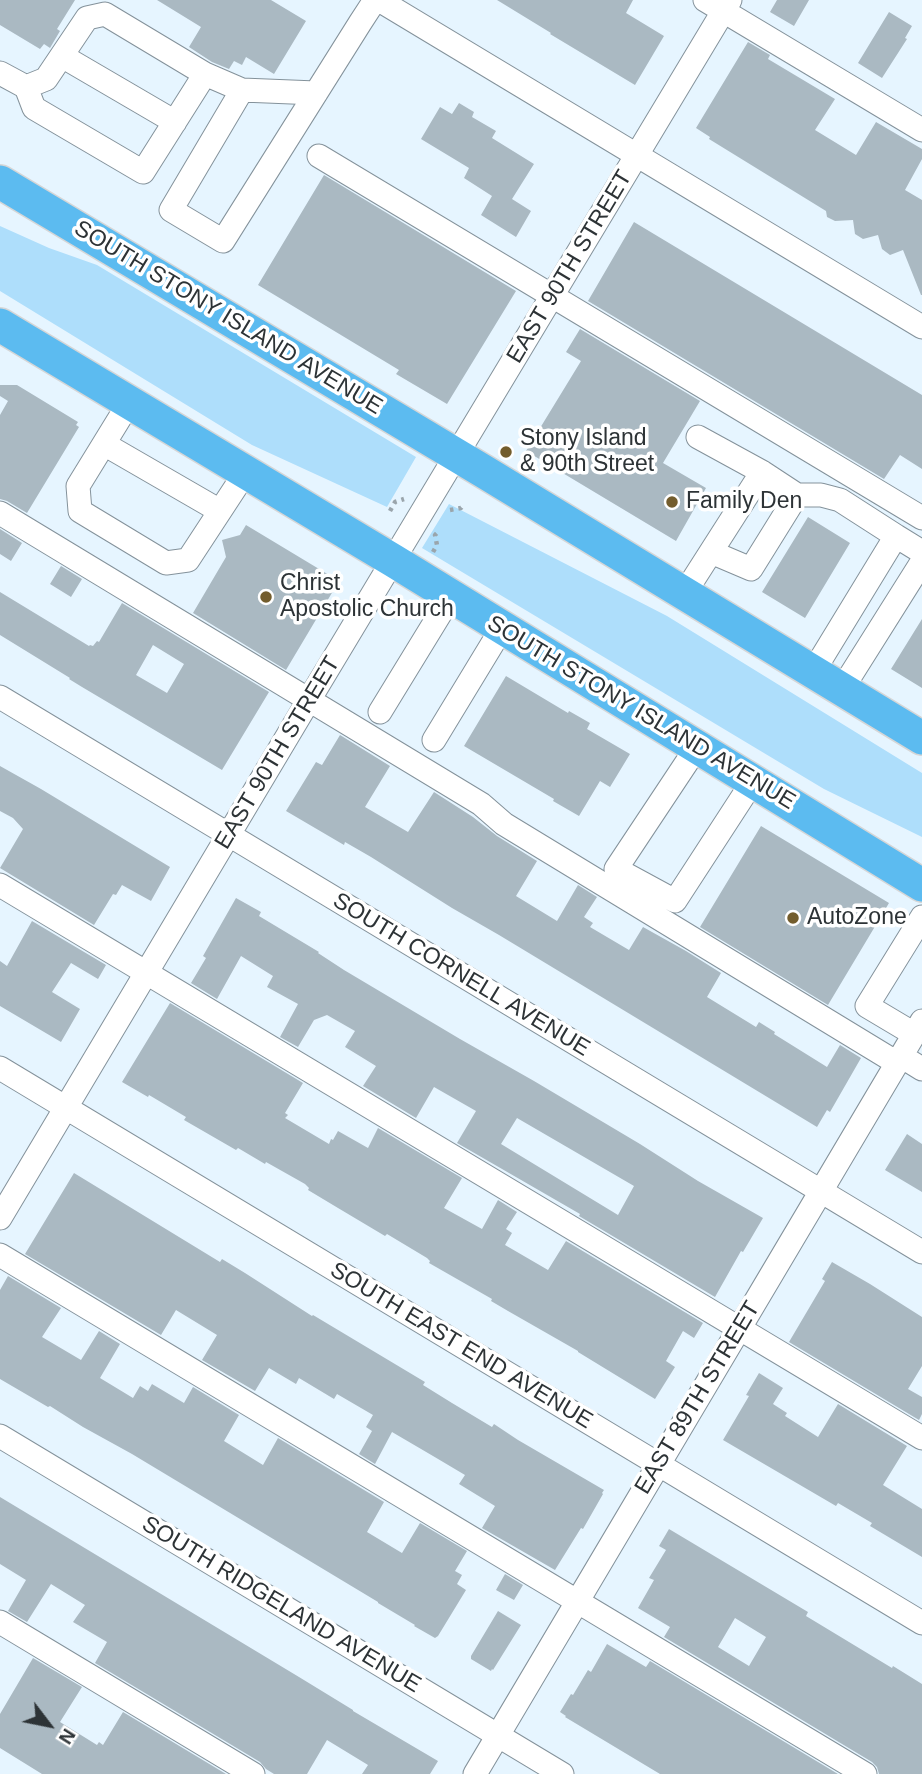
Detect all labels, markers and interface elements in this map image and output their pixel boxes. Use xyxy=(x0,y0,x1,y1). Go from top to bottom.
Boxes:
street label: EAST 90TH STREET xyxy=(502,166,638,368)
street label: SOUTH STONY ISLAND AVENUE xyxy=(69,215,387,421)
place label: Stony Island & 90th Street xyxy=(520,425,654,479)
marker: Stony Island & 90th Street xyxy=(498,444,514,460)
place label: Family Den xyxy=(686,488,802,516)
marker: Family Den xyxy=(664,494,680,510)
place label: Christ Apostolic Church xyxy=(280,570,454,624)
marker: Christ Apostolic Church xyxy=(258,589,274,605)
street label: SOUTH STONY ISLAND AVENUE xyxy=(482,610,800,816)
street label: EAST 90TH STREET xyxy=(210,652,346,854)
street label: SOUTH CORNELL AVENUE xyxy=(328,887,594,1063)
place label: AutoZone xyxy=(807,904,907,932)
marker: AutoZone xyxy=(785,910,801,926)
street label: SOUTH EAST END AVENUE xyxy=(325,1257,597,1435)
street label: EAST 89TH STREET xyxy=(630,1297,766,1499)
street label: SOUTH RIDGELAND AVENUE xyxy=(137,1511,425,1699)
north arrow xyxy=(14,1690,84,1760)
text: N xyxy=(55,1725,80,1748)

